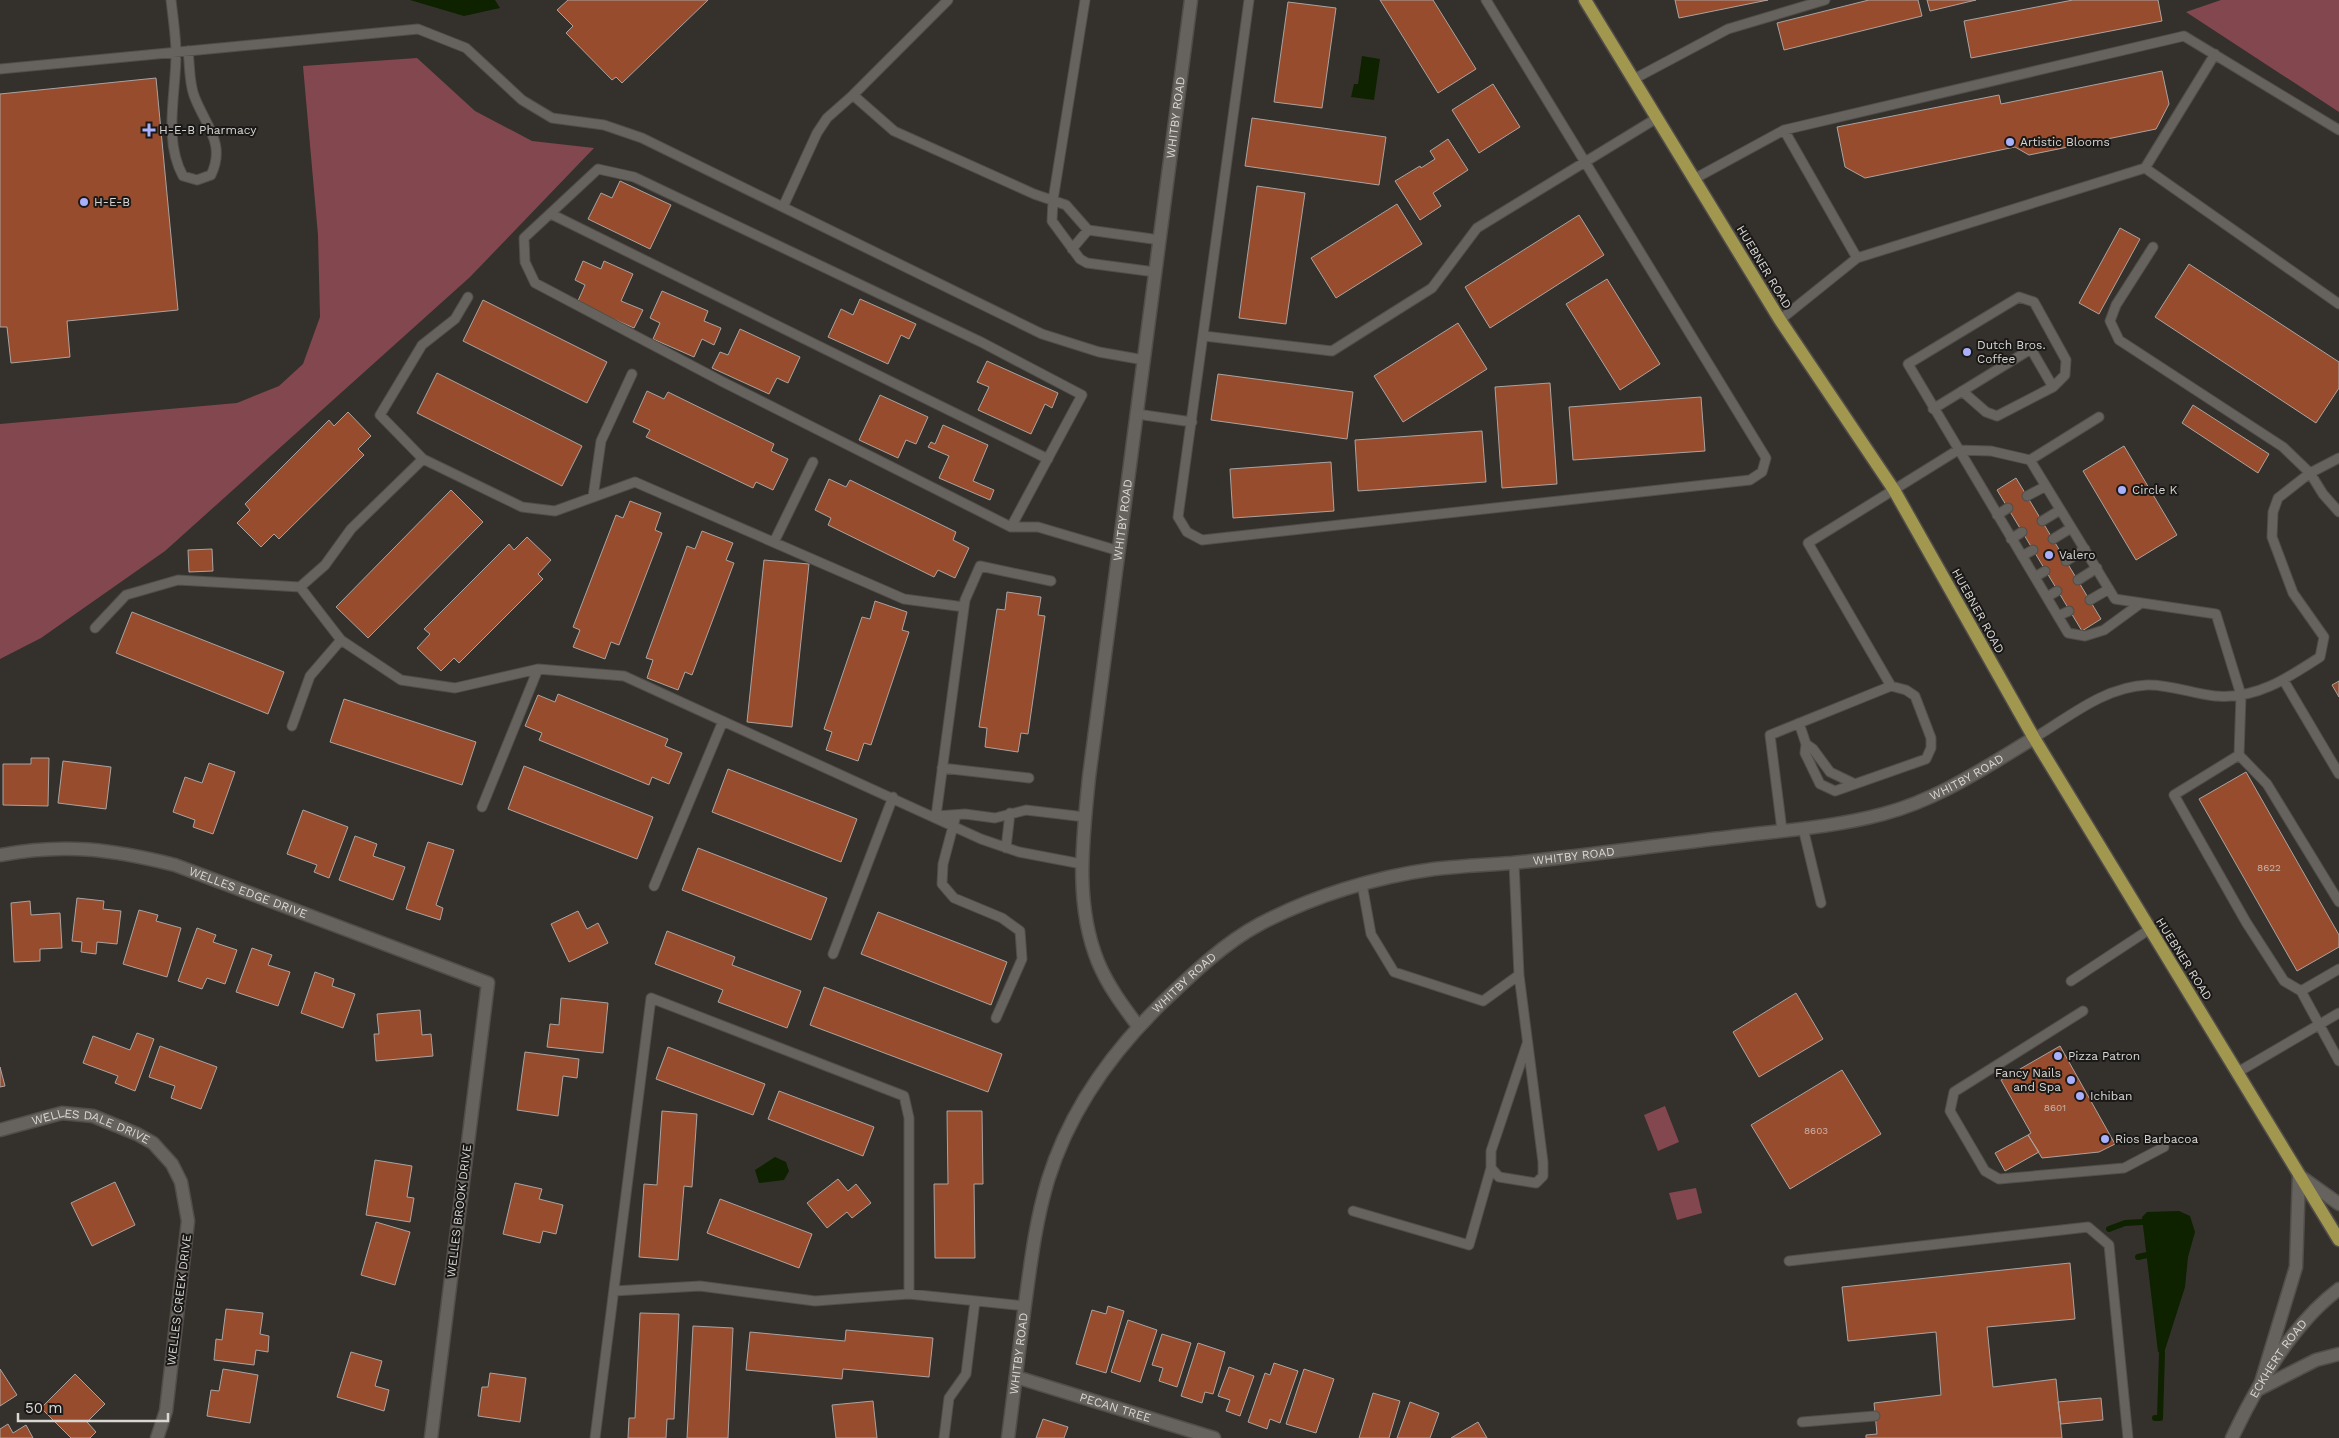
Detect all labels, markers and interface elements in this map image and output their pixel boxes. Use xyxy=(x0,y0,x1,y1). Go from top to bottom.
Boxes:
street label: WHITBY ROAD xyxy=(1163,76,1188,159)
place label: H-E-B Pharmacy xyxy=(159,123,257,137)
marker: H-E-B Pharmacy xyxy=(143,124,155,136)
place label: Artistic Blooms xyxy=(2020,135,2110,149)
marker: Artistic Blooms xyxy=(2004,136,2016,148)
place label: H-E-B xyxy=(94,195,130,209)
marker: H-E-B xyxy=(78,196,90,208)
street label: HUEBNER ROAD xyxy=(1734,223,1794,311)
place label: Dutch Bros. Coffee xyxy=(1977,338,2046,366)
marker: Dutch Bros. Coffee xyxy=(1961,346,1973,358)
street label: WHITBY ROAD xyxy=(1110,478,1135,562)
place label: Circle K xyxy=(2132,483,2178,497)
marker: Circle K xyxy=(2116,484,2128,496)
place label: Valero xyxy=(2059,548,2095,562)
marker: Valero xyxy=(2043,549,2055,561)
street label: HUEBNER ROAD xyxy=(1949,566,2007,656)
street label: WHITBY ROAD xyxy=(1927,751,2006,803)
street label: WHITBY ROAD xyxy=(1532,844,1616,868)
house number: 8622 xyxy=(2257,862,2281,873)
street label: WELLES EDGE DRIVE xyxy=(187,864,310,921)
street label: HUEBNER ROAD xyxy=(2153,915,2215,1003)
street label: WHITBY ROAD xyxy=(1149,950,1219,1016)
place label: Pizza Patron xyxy=(2068,1049,2140,1063)
marker: Pizza Patron xyxy=(2052,1050,2064,1062)
place label: Fancy Nails and Spa xyxy=(1995,1066,2061,1094)
marker: Fancy Nails and Spa xyxy=(2065,1074,2077,1086)
place label: Ichiban xyxy=(2090,1089,2133,1103)
marker: Ichiban xyxy=(2074,1090,2086,1102)
house number: 8601 xyxy=(2044,1102,2066,1113)
street label: WELLES DALE DRIVE xyxy=(30,1106,153,1147)
house number: 8603 xyxy=(1804,1125,1828,1136)
place label: Rios Barbacoa xyxy=(2115,1132,2198,1146)
marker: Rios Barbacoa xyxy=(2099,1133,2111,1145)
street label: WELLES BROOK DRIVE xyxy=(444,1143,474,1278)
street label: WELLES CREEK DRIVE xyxy=(164,1233,194,1366)
street label: WHITBY ROAD xyxy=(1007,1312,1031,1395)
street label: ECKHERT ROAD xyxy=(2247,1317,2310,1400)
scale bar xyxy=(18,1390,168,1422)
street label: PECAN TREE xyxy=(1078,1390,1153,1425)
text: 50 m xyxy=(25,1399,62,1417)

